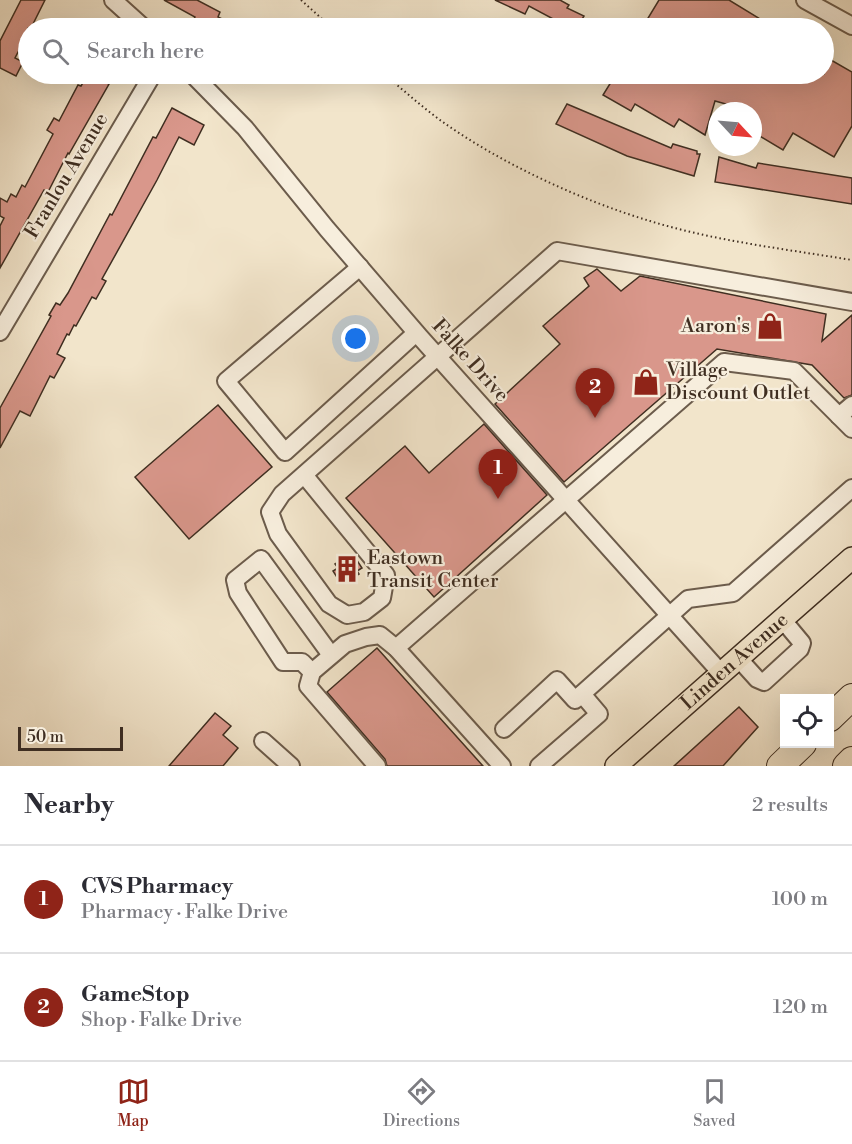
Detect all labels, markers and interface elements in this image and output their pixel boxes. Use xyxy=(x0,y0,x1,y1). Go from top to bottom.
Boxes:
search box xyxy=(18,18,834,84)
icon: search xyxy=(39,35,72,68)
text: Search here xyxy=(87,38,204,65)
north arrow xyxy=(708,102,762,156)
street label: Franlou Avenue xyxy=(20,109,114,243)
shop icon: Aaron's xyxy=(755,311,785,341)
street label: Falke Drive xyxy=(426,314,514,408)
place label: Aaron's xyxy=(680,314,750,339)
your location xyxy=(341,324,370,353)
place label: Village Discount Outlet xyxy=(665,358,810,406)
shop icon: Village Discount Outlet xyxy=(631,367,661,397)
pin: 2 xyxy=(576,368,614,418)
pin: 1 xyxy=(478,450,518,499)
place label: Eastown Transit Center xyxy=(367,546,499,594)
building icon: Eastown Transit Center xyxy=(332,554,362,584)
street label: Linden Avenue xyxy=(676,607,794,716)
map controls xyxy=(780,694,834,748)
button: locate xyxy=(780,694,834,748)
scale bar xyxy=(18,724,123,752)
text: 50 m xyxy=(27,727,64,747)
text: Nearby xyxy=(24,789,114,821)
text: 2 results xyxy=(752,793,828,818)
text: CVS Pharmacy xyxy=(81,873,233,900)
text: 1 xyxy=(39,887,48,912)
text: 100 m xyxy=(772,887,828,912)
text: Pharmacy · Falke Drive xyxy=(81,900,288,925)
text: GameStop xyxy=(81,981,190,1008)
text: 2 xyxy=(37,995,50,1020)
text: 120 m xyxy=(773,995,828,1020)
text: Shop · Falke Drive xyxy=(81,1008,242,1033)
tab: Map xyxy=(117,1075,150,1131)
tab: Directions xyxy=(383,1075,460,1131)
tab: Saved xyxy=(693,1075,735,1131)

